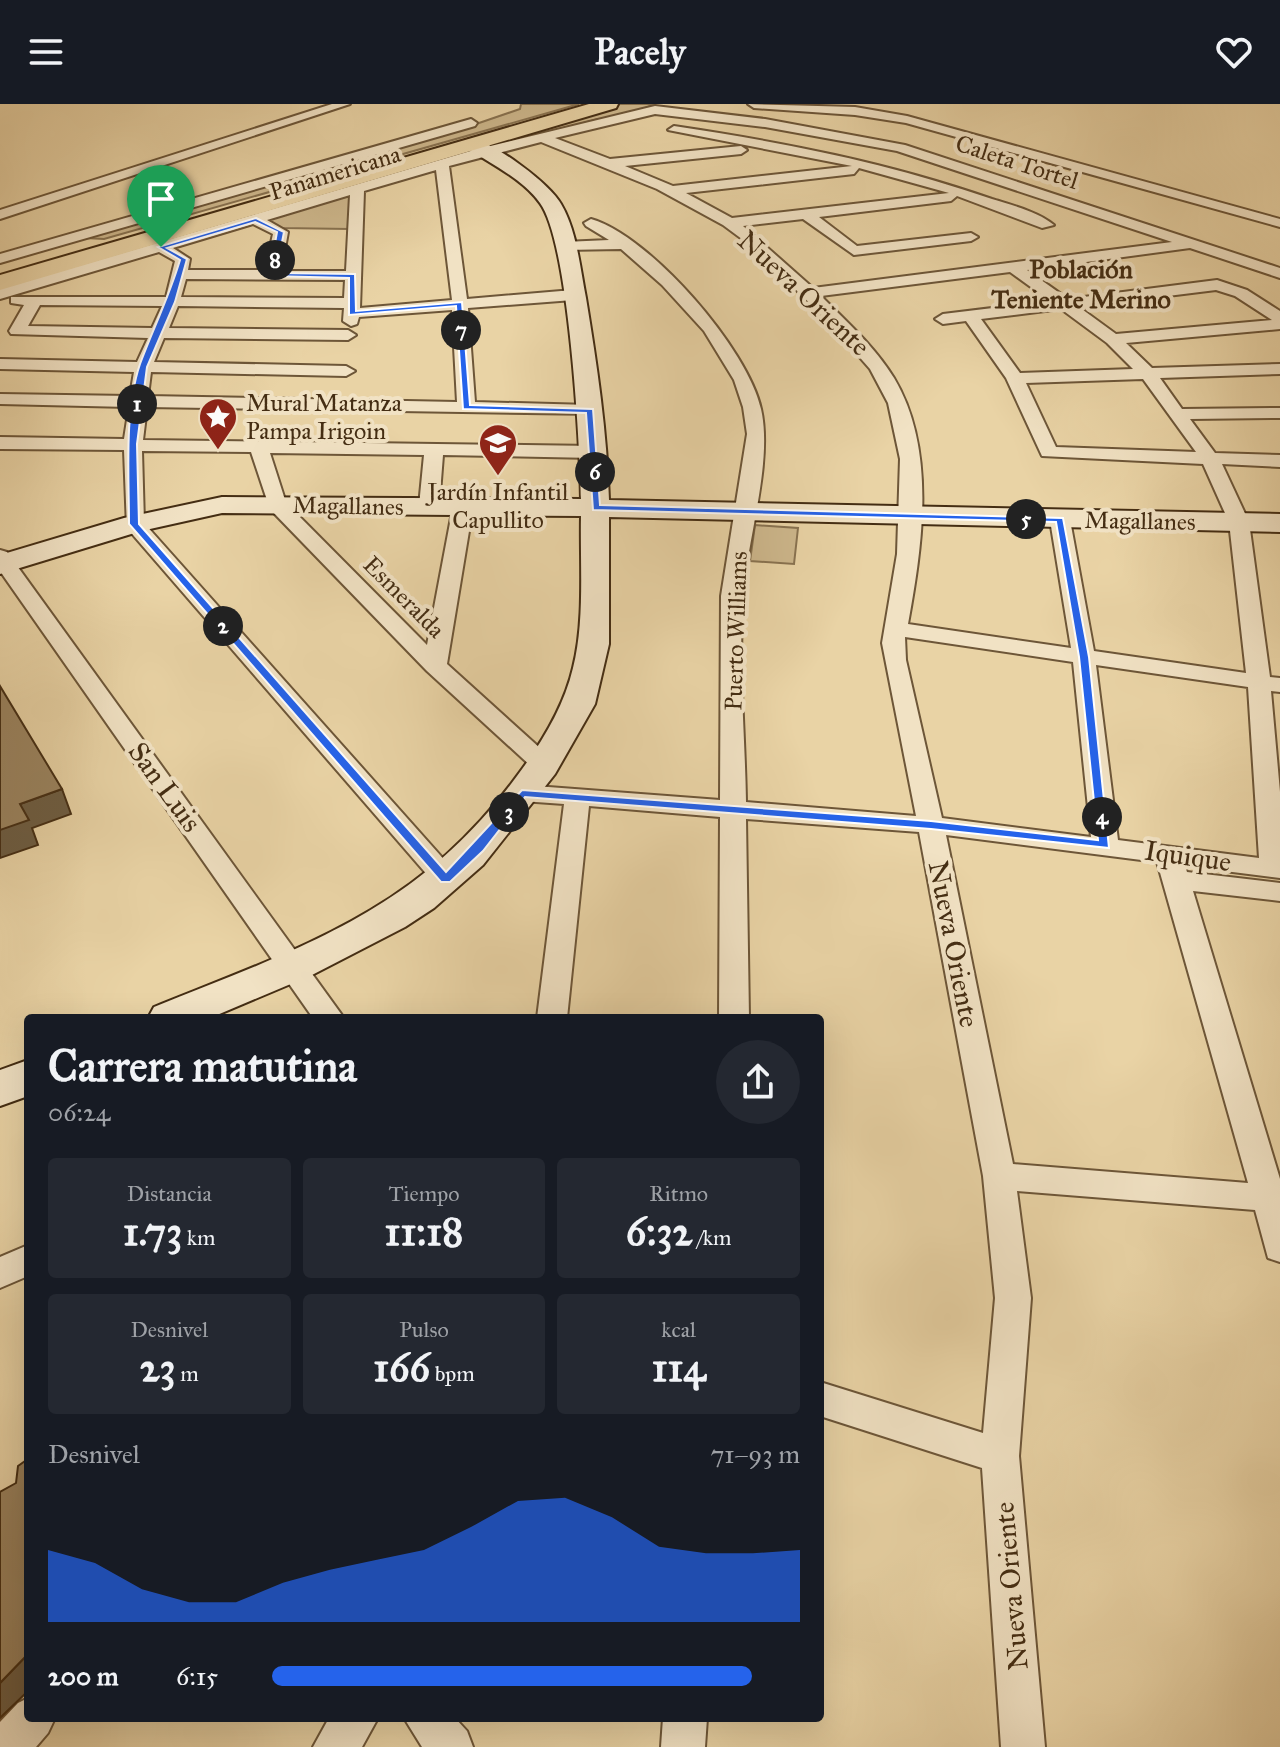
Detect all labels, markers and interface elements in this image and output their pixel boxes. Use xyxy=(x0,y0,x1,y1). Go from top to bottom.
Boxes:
icon: menu xyxy=(24,30,68,74)
text: Pacely xyxy=(594,30,686,74)
icon: heart xyxy=(1212,30,1256,74)
street label: Caleta Tortel xyxy=(952,128,1083,196)
street label: Panamericana xyxy=(266,139,405,207)
pin xyxy=(127,165,195,247)
icon: arrive xyxy=(139,177,183,221)
street label: Nueva Oriente xyxy=(730,223,878,363)
pin: 8 xyxy=(255,240,295,280)
text: 8 xyxy=(269,246,281,273)
district label: Población Teniente Merino xyxy=(990,253,1171,315)
pin: 7 xyxy=(441,310,481,350)
text: 7 xyxy=(455,316,467,343)
pin: 1 xyxy=(117,384,157,424)
place label: Mural Matanza Pampa Irigoin xyxy=(246,388,403,446)
text: 1 xyxy=(133,390,141,417)
place icon: Mural Matanza Pampa Irigoin xyxy=(197,396,239,451)
school or university icon: Jardín Infantil Capullito xyxy=(477,422,519,477)
pin: 6 xyxy=(575,452,615,492)
text: 6 xyxy=(589,458,601,485)
place label: Jardín Infantil Capullito xyxy=(425,477,569,535)
street label: Magallanes xyxy=(292,490,404,522)
pin: 5 xyxy=(1006,499,1046,539)
text: 5 xyxy=(1021,505,1031,532)
street label: Magallanes xyxy=(1084,505,1196,537)
street label: Esmeralda xyxy=(357,550,452,645)
street label: Puerto Williams xyxy=(718,551,754,711)
pin: 2 xyxy=(203,606,243,646)
text: 2 xyxy=(218,612,228,639)
street label: San Luis xyxy=(121,735,209,839)
pin: 3 xyxy=(489,792,529,832)
pin: 4 xyxy=(1082,797,1122,837)
text: 3 xyxy=(505,798,513,825)
text: 4 xyxy=(1096,803,1108,830)
street label: Iquique xyxy=(1142,833,1234,879)
street label: Nueva Oriente xyxy=(921,858,987,1030)
text: Carrera matutina xyxy=(48,1039,357,1093)
button: share xyxy=(716,1040,800,1124)
text: 06:24 xyxy=(48,1096,110,1128)
text: Distancia xyxy=(127,1180,212,1207)
text: Tiempo xyxy=(389,1180,459,1207)
text: Ritmo xyxy=(649,1180,708,1207)
text: 1.73 xyxy=(123,1207,182,1256)
text: 11:18 xyxy=(385,1207,463,1256)
text: 6:32 xyxy=(626,1207,692,1256)
text: km xyxy=(182,1224,216,1251)
text: /km xyxy=(692,1224,732,1251)
text: Desnivel xyxy=(131,1316,208,1343)
text: Pulso xyxy=(399,1316,449,1343)
text: kcal xyxy=(661,1316,696,1343)
text: 23 xyxy=(140,1343,176,1392)
text: 166 xyxy=(373,1343,430,1392)
text: 114 xyxy=(652,1343,706,1392)
text: m xyxy=(176,1360,199,1387)
text: bpm xyxy=(430,1360,475,1387)
text: Desnivel xyxy=(48,1438,140,1470)
text: 71–93 m xyxy=(710,1438,800,1470)
street label: Nueva Oriente xyxy=(986,1500,1036,1672)
text: 200 m xyxy=(48,1660,119,1692)
text: 6:15 xyxy=(176,1660,218,1692)

